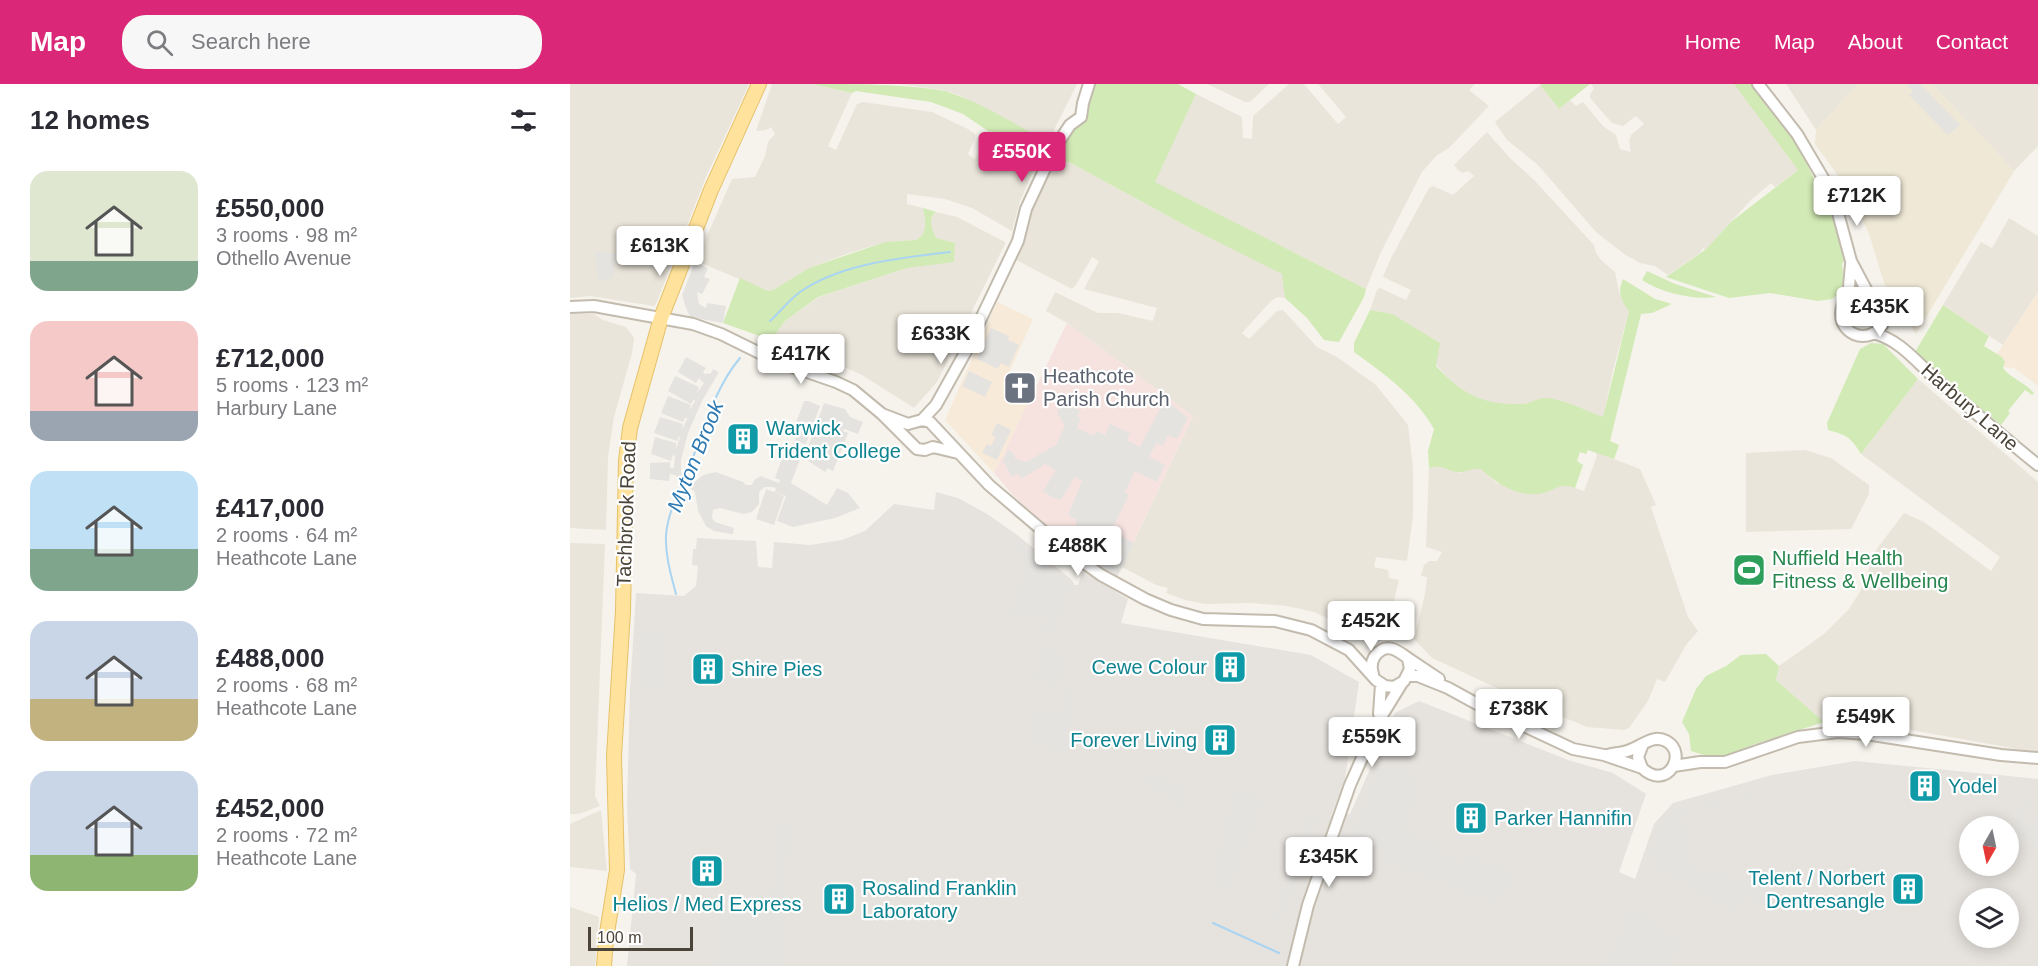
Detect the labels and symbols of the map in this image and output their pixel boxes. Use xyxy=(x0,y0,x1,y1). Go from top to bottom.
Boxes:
pin: £550K xyxy=(980,132,1064,183)
pin: £712K xyxy=(1815,176,1899,227)
pin: £613K xyxy=(618,226,702,277)
pin: £435K xyxy=(1838,287,1922,338)
pin: £633K xyxy=(899,314,983,365)
pin: £417K xyxy=(759,334,843,385)
street label: Harbury Lane xyxy=(1917,359,2023,455)
place label: Heathcote Parish Church xyxy=(1043,365,1170,410)
church icon: Heathcote Parish Church xyxy=(1002,370,1038,406)
water label: Myton Brook xyxy=(662,396,728,515)
place label: Warwick Trident College xyxy=(766,417,901,462)
building icon: Warwick Trident College xyxy=(725,421,761,457)
street label: Tachbrook Road xyxy=(612,441,640,587)
pin: £488K xyxy=(1036,526,1120,577)
place label: Nuffield Health Fitness & Wellbeing xyxy=(1772,547,1948,592)
sports icon: Nuffield Health Fitness & Wellbeing xyxy=(1731,552,1767,588)
pin: £452K xyxy=(1329,601,1413,652)
building icon: Cewe Colour xyxy=(1212,649,1248,685)
building icon: Shire Pies xyxy=(690,651,726,687)
place label: Cewe Colour xyxy=(1091,656,1207,678)
place label: Shire Pies xyxy=(731,658,822,680)
pin: £738K xyxy=(1477,689,1561,740)
pin: £549K xyxy=(1824,697,1908,748)
pin: £559K xyxy=(1330,717,1414,768)
building icon: Forever Living xyxy=(1202,722,1238,758)
place label: Forever Living xyxy=(1070,729,1197,751)
building icon: Yodel xyxy=(1907,768,1943,804)
place label: Yodel xyxy=(1948,775,1997,797)
building icon: Parker Hannifin xyxy=(1453,800,1489,836)
place label: Parker Hannifin xyxy=(1494,807,1632,829)
north arrow xyxy=(1959,816,2019,876)
pin: £345K xyxy=(1287,837,1371,888)
building icon: Helios / Med Express xyxy=(689,853,725,889)
place label: Telent / Norbert Dentresangle xyxy=(1748,867,1885,912)
building icon: Telent / Norbert Dentresangle xyxy=(1890,871,1926,907)
place label: Rosalind Franklin Laboratory xyxy=(862,877,1017,922)
building icon: Rosalind Franklin Laboratory xyxy=(821,881,857,917)
place label: Helios / Med Express xyxy=(613,893,801,915)
scale bar xyxy=(588,924,693,952)

